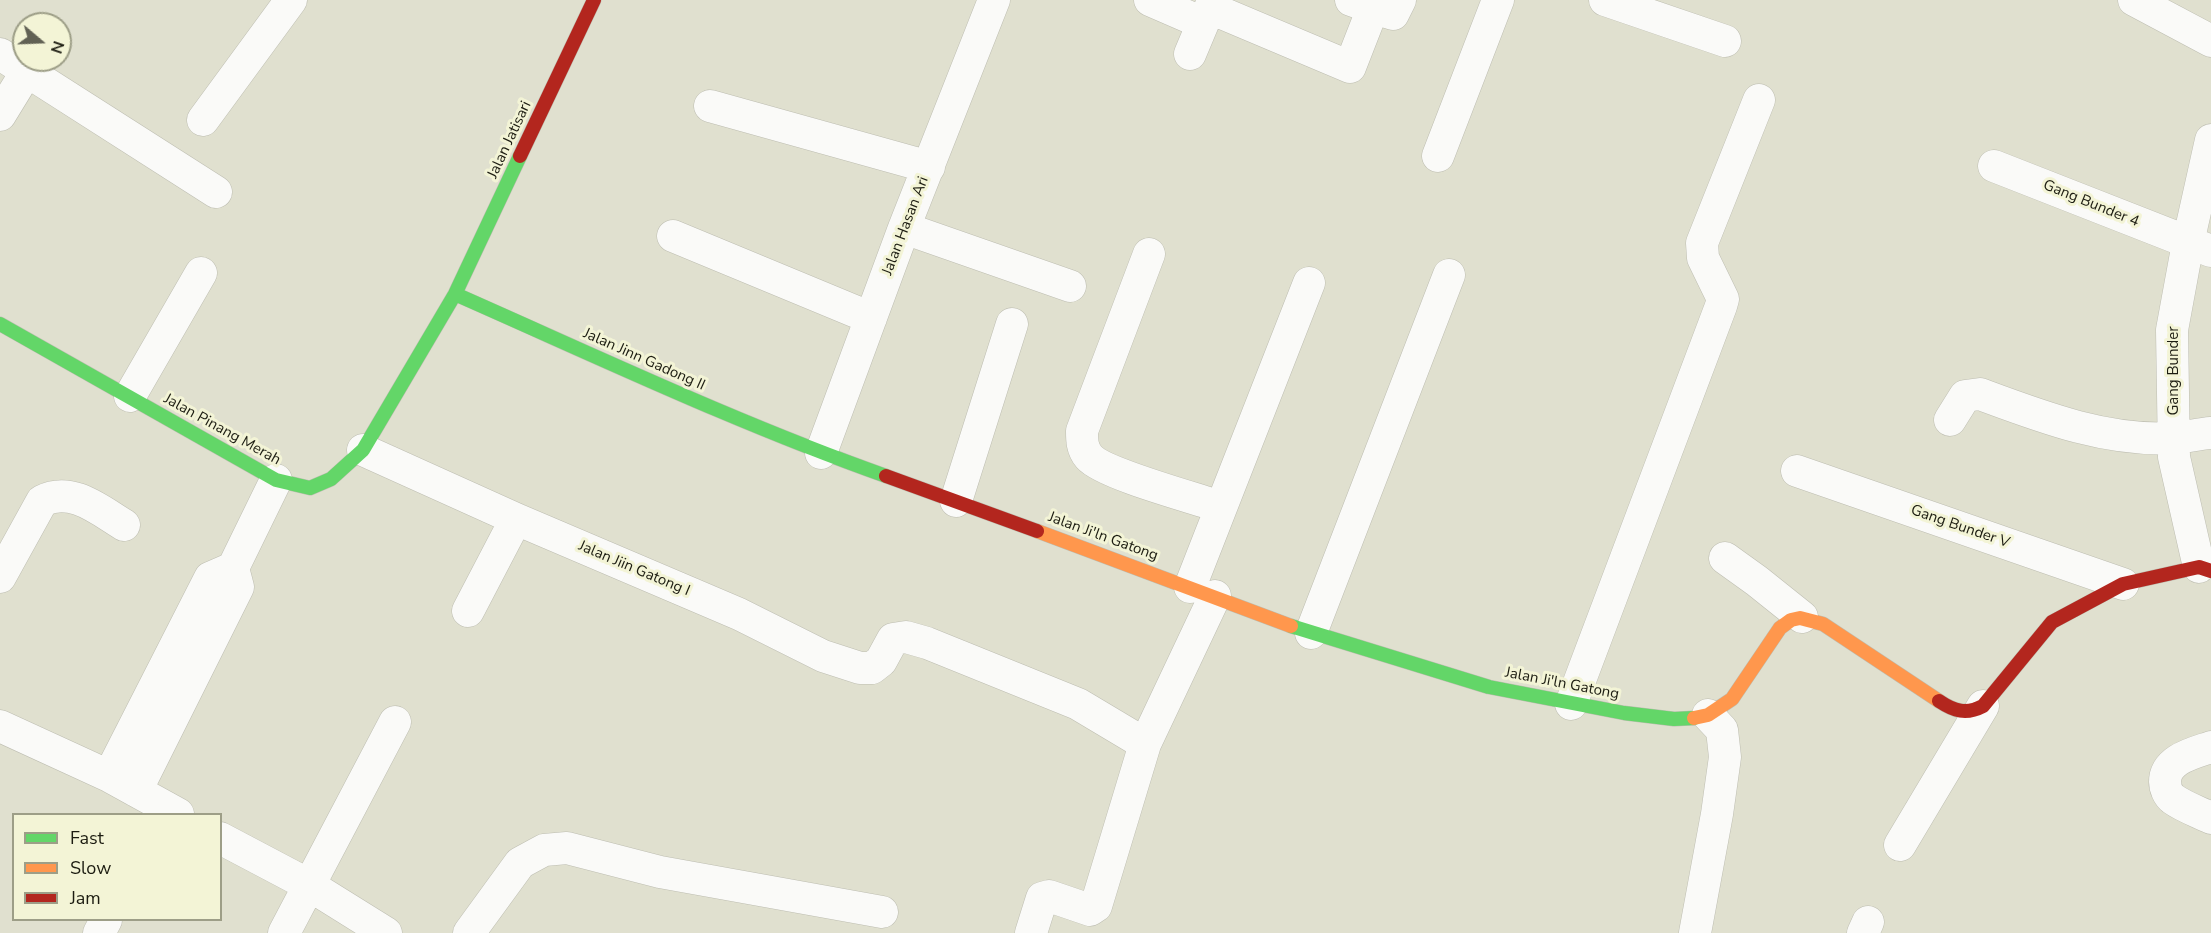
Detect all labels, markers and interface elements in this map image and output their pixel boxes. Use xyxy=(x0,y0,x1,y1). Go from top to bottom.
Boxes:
north arrow xyxy=(12,12,72,72)
text: N xyxy=(45,38,69,56)
street label: Jalan Jatisari xyxy=(484,99,536,181)
street label: Jalan Hasan Ari xyxy=(879,174,933,278)
street label: Gang Bunder 4 xyxy=(2040,177,2142,231)
street label: Jalan Jinn Gadong II xyxy=(580,325,708,395)
street label: Gang Bunder xyxy=(2165,326,2183,416)
street label: Jalan Pinang Merah xyxy=(160,390,284,470)
street label: Gang Bunder V xyxy=(1908,502,2012,552)
street label: Jalan Ji'ln Gatong xyxy=(1046,509,1160,565)
street label: Jalan Jiin Gatong I xyxy=(576,537,692,601)
street label: Jalan Ji'ln Gatong xyxy=(1503,664,1621,704)
legend xyxy=(12,813,222,921)
text: Fast xyxy=(70,826,104,850)
text: Slow xyxy=(70,856,111,880)
text: Jam xyxy=(70,886,101,910)

